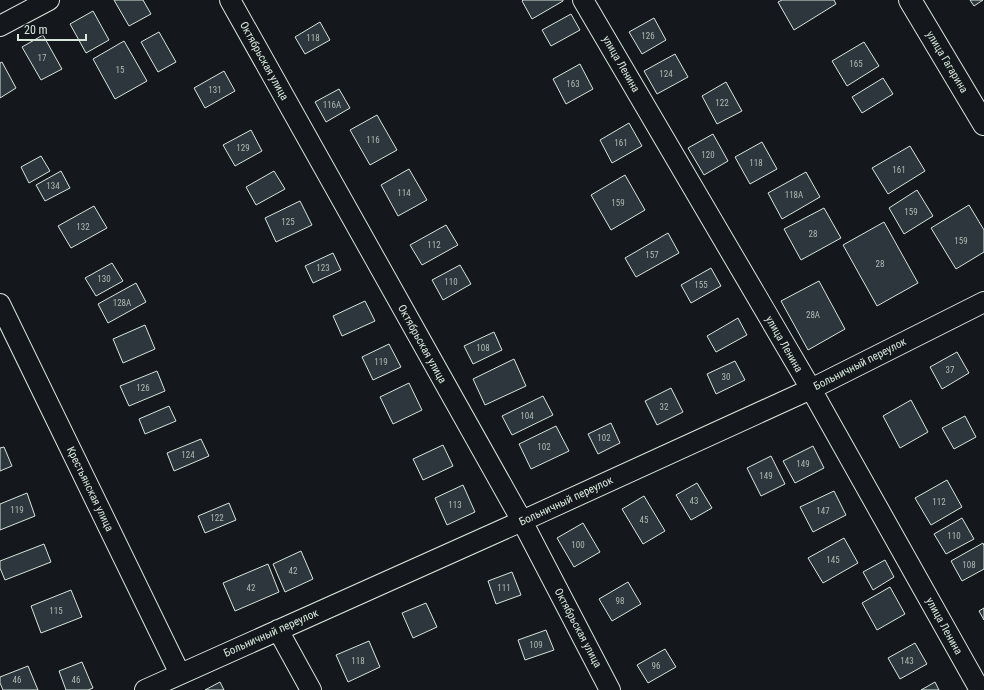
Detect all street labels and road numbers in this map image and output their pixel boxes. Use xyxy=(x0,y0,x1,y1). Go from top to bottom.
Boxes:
street label: Октябрьская улица xyxy=(237,19,291,103)
street label: улица Гагарина xyxy=(923,29,971,95)
street label: улица Ленина xyxy=(600,33,642,95)
street label: Октябрьская улица xyxy=(395,302,449,386)
street label: улица Ленина xyxy=(763,313,805,375)
street label: Больничный переулок xyxy=(812,335,909,393)
street label: Крестьянская улица xyxy=(64,445,116,533)
street label: Больничный переулок xyxy=(517,473,616,528)
street label: Октябрьская улица xyxy=(552,586,604,670)
street label: улица Ленина xyxy=(923,595,965,657)
street label: Больничный переулок xyxy=(222,606,321,660)

